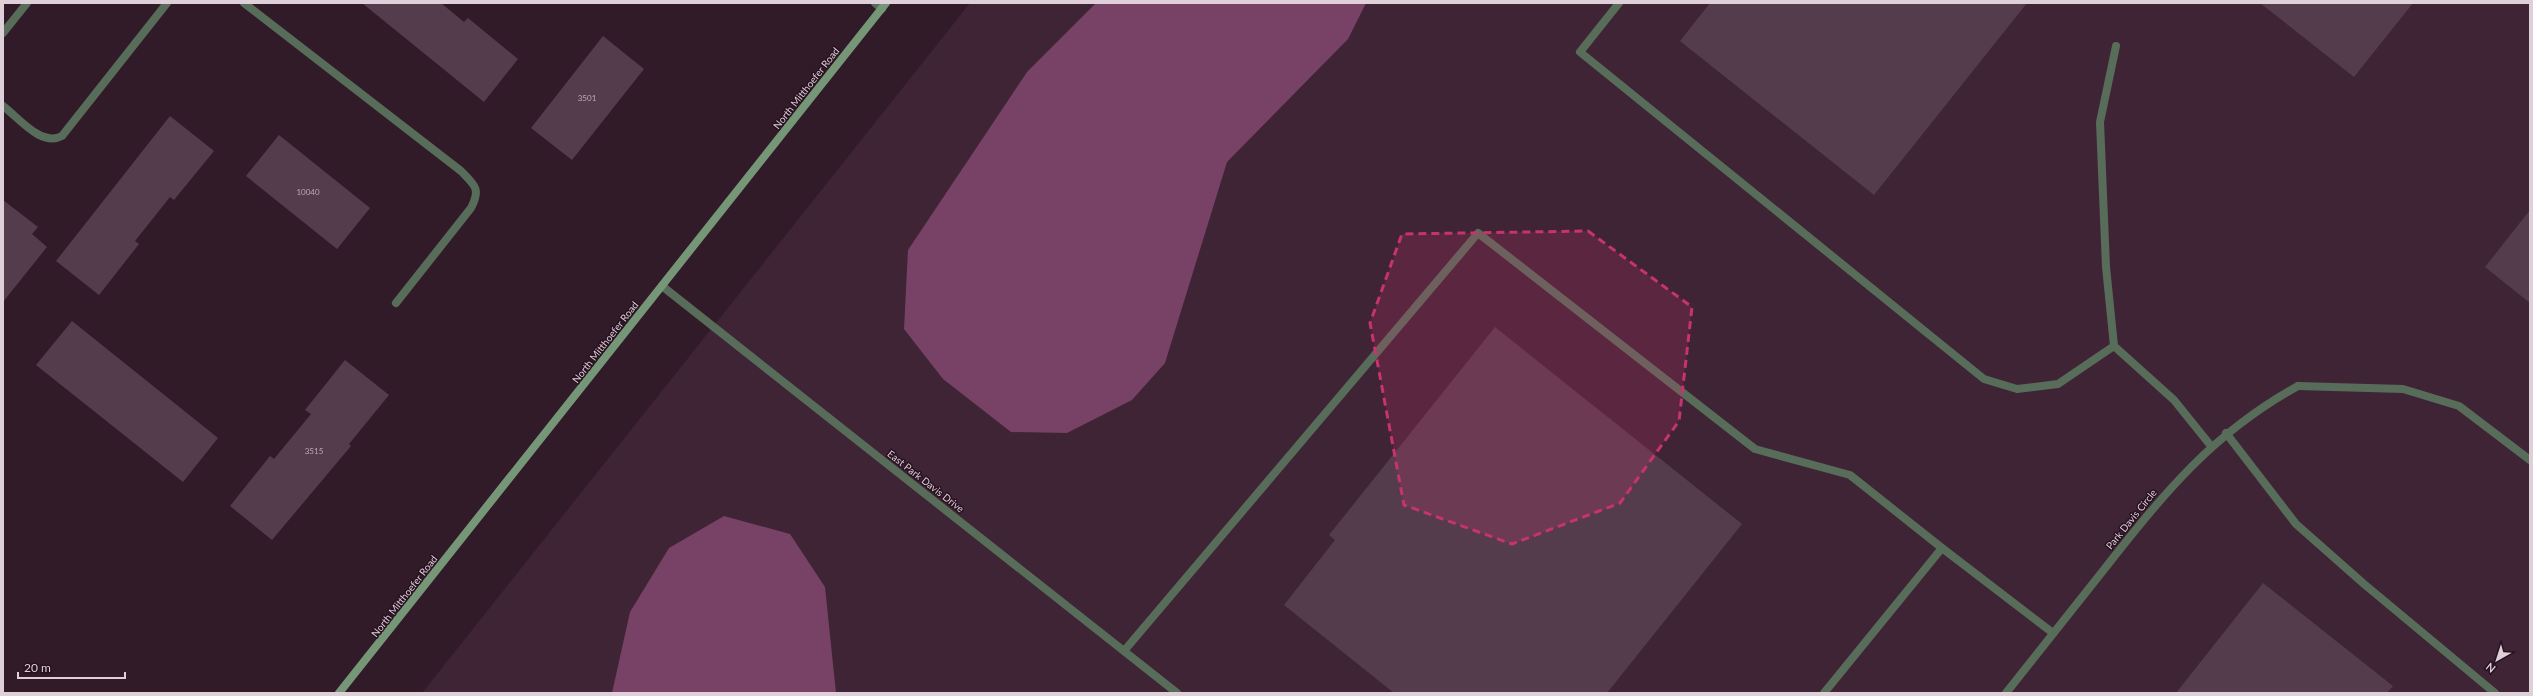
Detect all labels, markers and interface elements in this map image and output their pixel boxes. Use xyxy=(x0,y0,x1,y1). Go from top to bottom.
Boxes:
street label: North Mitthoefer Road xyxy=(770,45,842,131)
house number: 3501 xyxy=(578,93,597,103)
house number: 10040 xyxy=(296,187,320,197)
street label: North Mitthoefer Road xyxy=(569,299,641,385)
house number: 3515 xyxy=(305,446,324,456)
street label: East Park Davis Drive xyxy=(885,447,967,515)
street label: Park Davis Circle xyxy=(2103,487,2159,551)
street label: North Mitthoefer Road xyxy=(368,553,440,639)
north arrow xyxy=(2477,640,2517,680)
scale bar xyxy=(18,654,125,680)
text: 20 m xyxy=(24,660,51,675)
text: N xyxy=(2483,660,2498,676)

